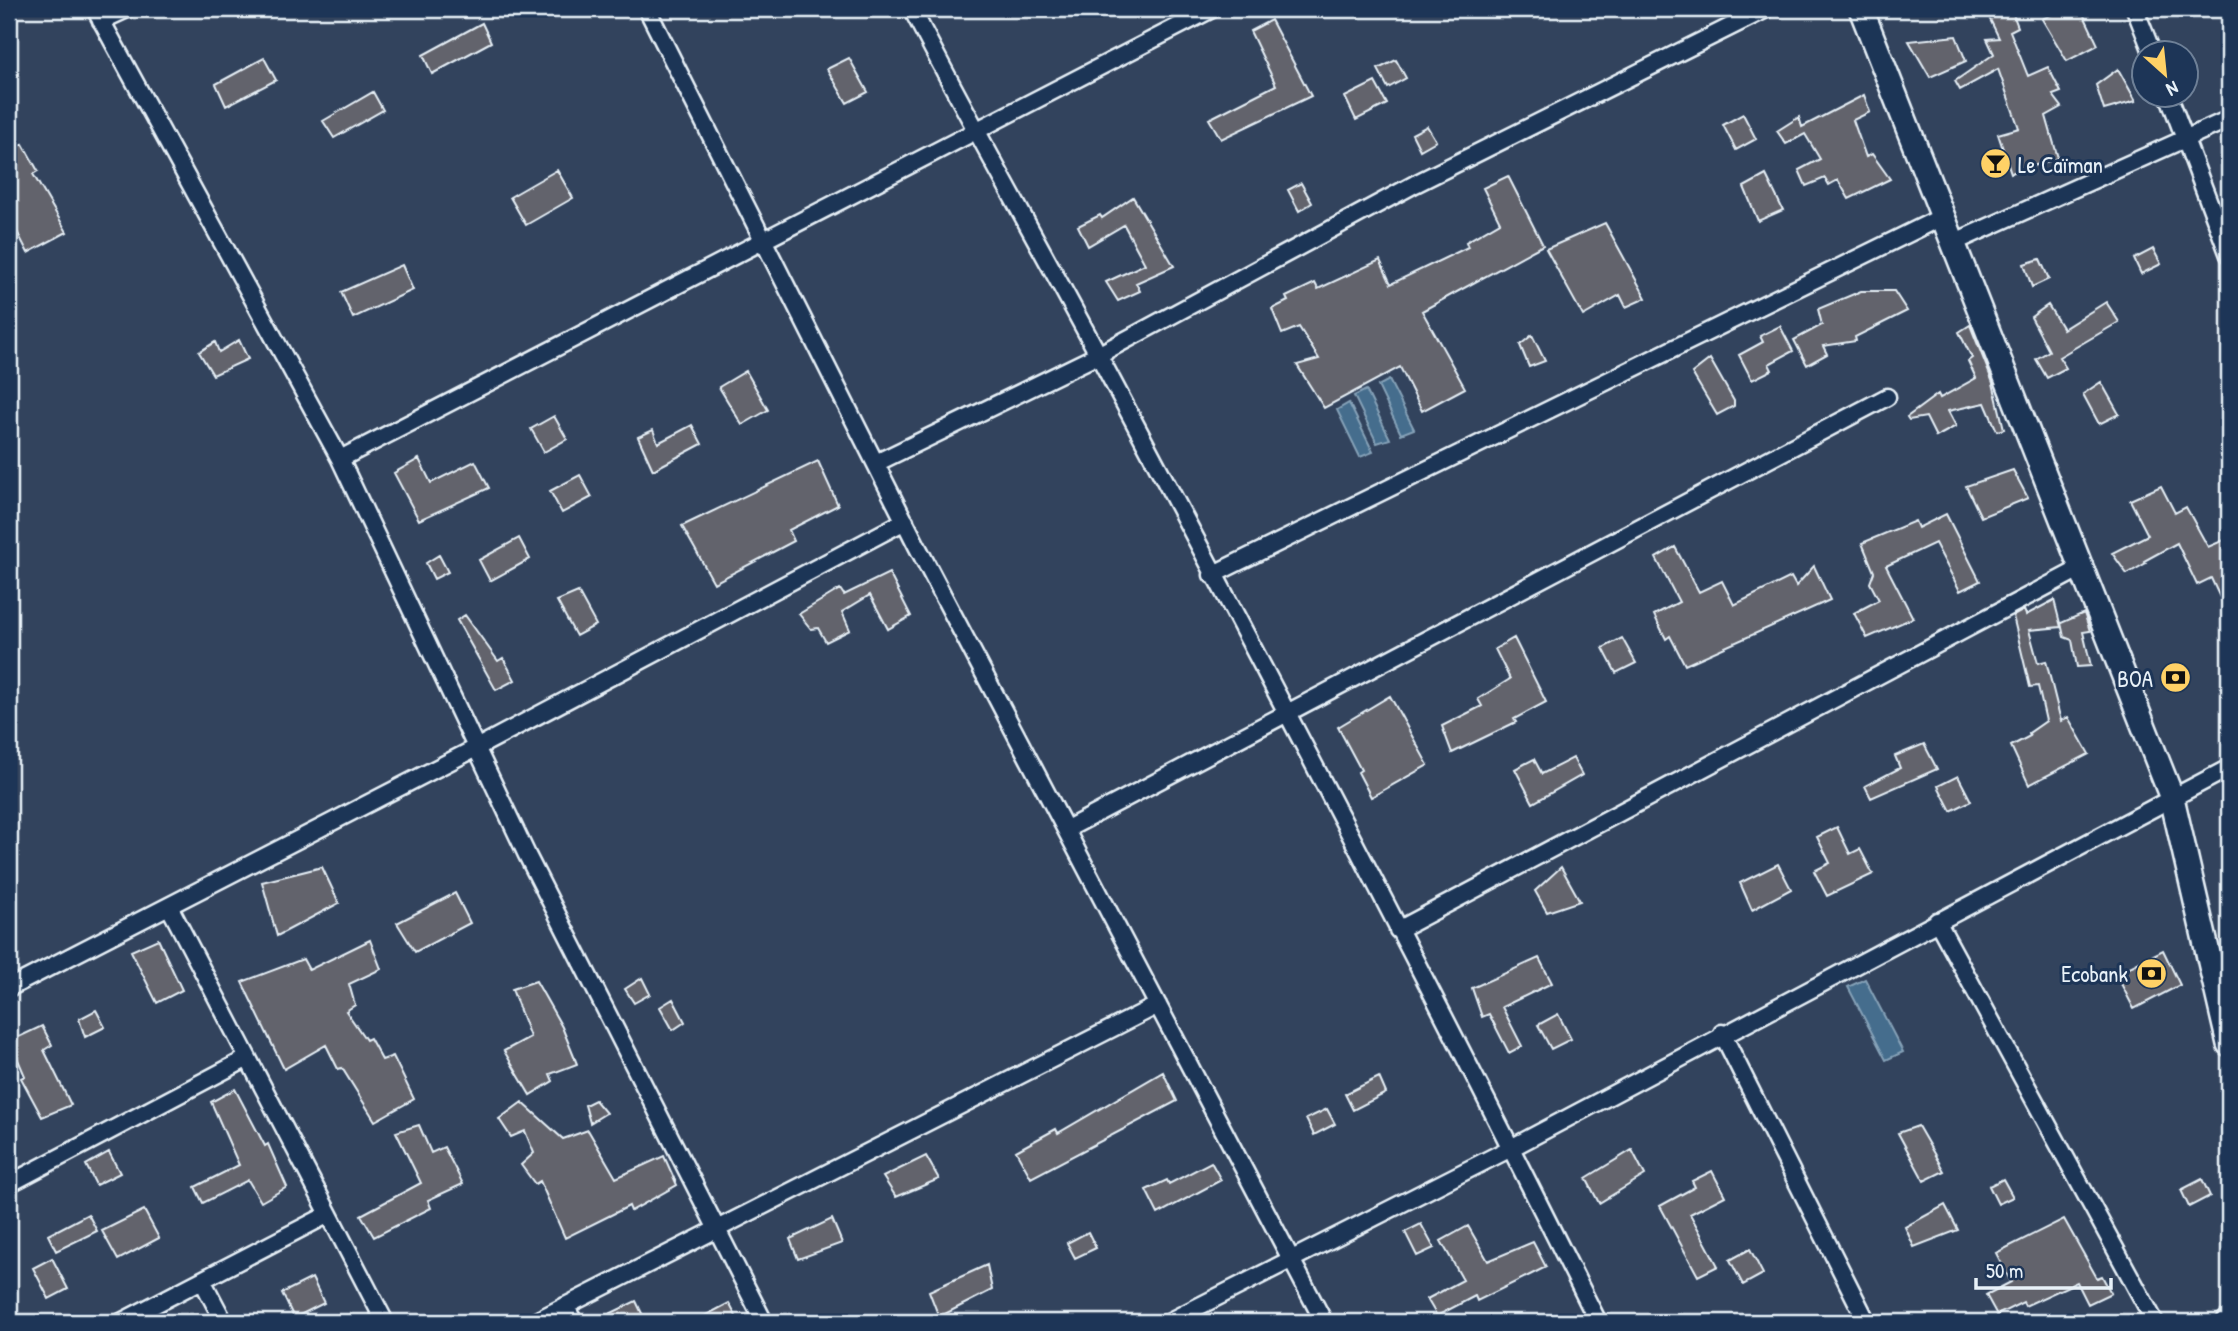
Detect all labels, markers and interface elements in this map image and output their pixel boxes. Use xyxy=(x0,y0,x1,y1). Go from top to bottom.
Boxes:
north arrow xyxy=(2130,38,2200,108)
text: N xyxy=(2162,75,2183,103)
bar icon: Le Caïman xyxy=(1978,147,2012,181)
place label: Le Caïman xyxy=(2018,149,2103,180)
bank icon: BOA xyxy=(2159,661,2193,695)
place label: BOA xyxy=(2117,663,2153,694)
bank icon: Ecobank xyxy=(2134,956,2168,990)
place label: Ecobank xyxy=(2061,958,2128,989)
scale bar xyxy=(1976,1247,2110,1291)
text: 50 m xyxy=(1986,1256,2023,1285)

